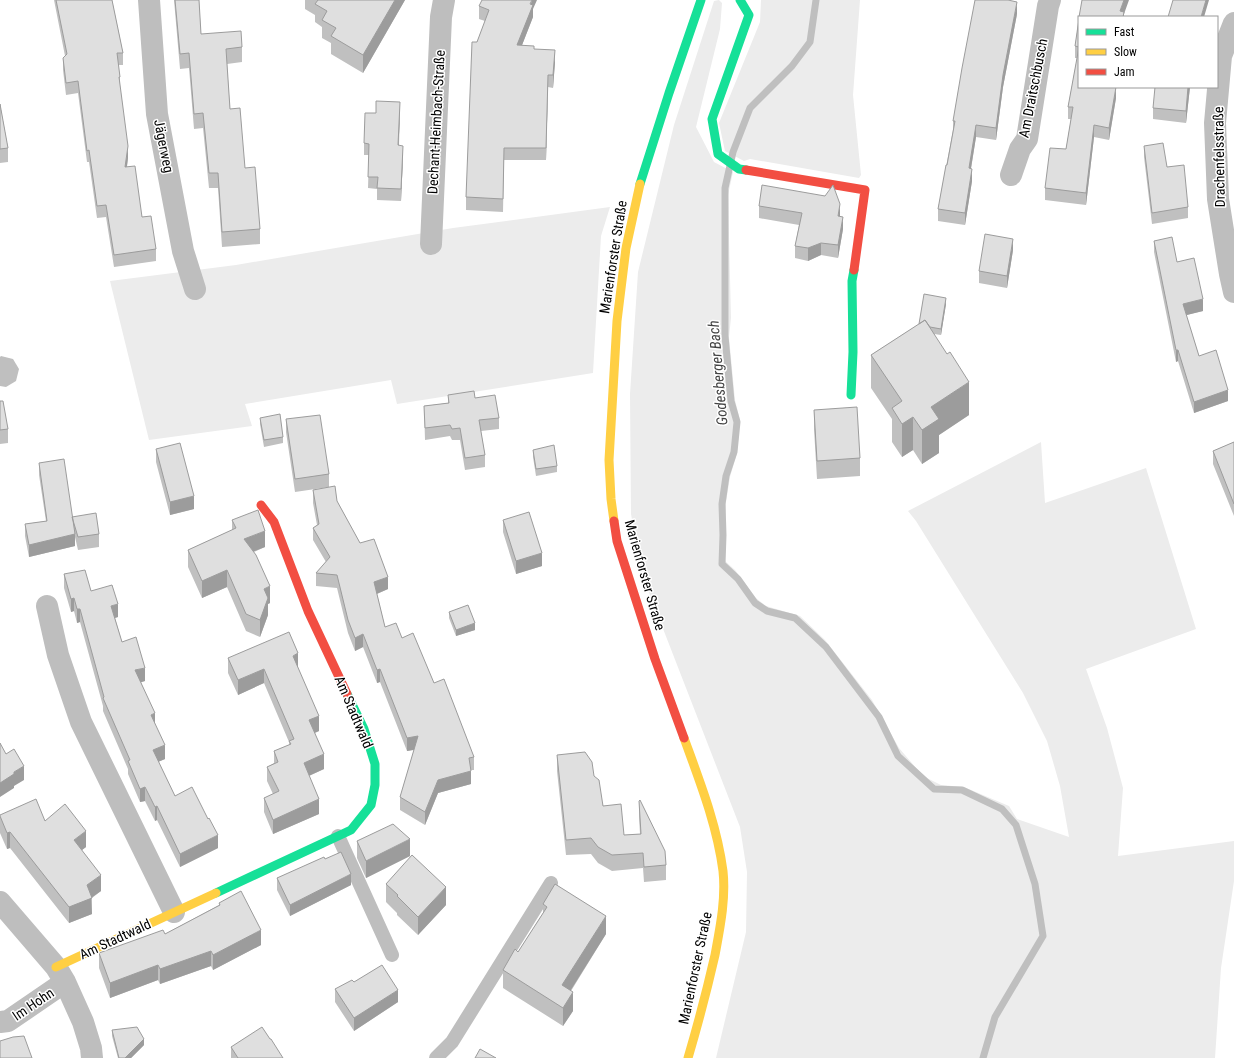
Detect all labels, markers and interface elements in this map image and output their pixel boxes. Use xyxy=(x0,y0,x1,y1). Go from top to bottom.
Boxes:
legend xyxy=(1078,16,1218,88)
text: Fast xyxy=(1114,25,1135,39)
street label: Am Draitschbusch xyxy=(1016,37,1050,139)
text: Slow xyxy=(1114,45,1137,59)
street label: Dechant-Heimbach-Straße xyxy=(424,49,448,194)
text: Jam xyxy=(1114,65,1135,79)
street label: Drachenfelsstraße xyxy=(1210,106,1228,208)
street label: Jägerweg xyxy=(151,118,177,174)
street label: Marienforster Straße xyxy=(596,199,630,315)
water label: Godesberger Bach xyxy=(704,320,732,426)
street label: Marienforster Straße xyxy=(622,518,669,633)
street label: Am Stadtwald xyxy=(332,673,376,751)
street label: Marienforster Straße xyxy=(675,910,715,1026)
street label: Am Stadtwald xyxy=(77,915,153,963)
street label: Im Hohn xyxy=(9,984,57,1024)

